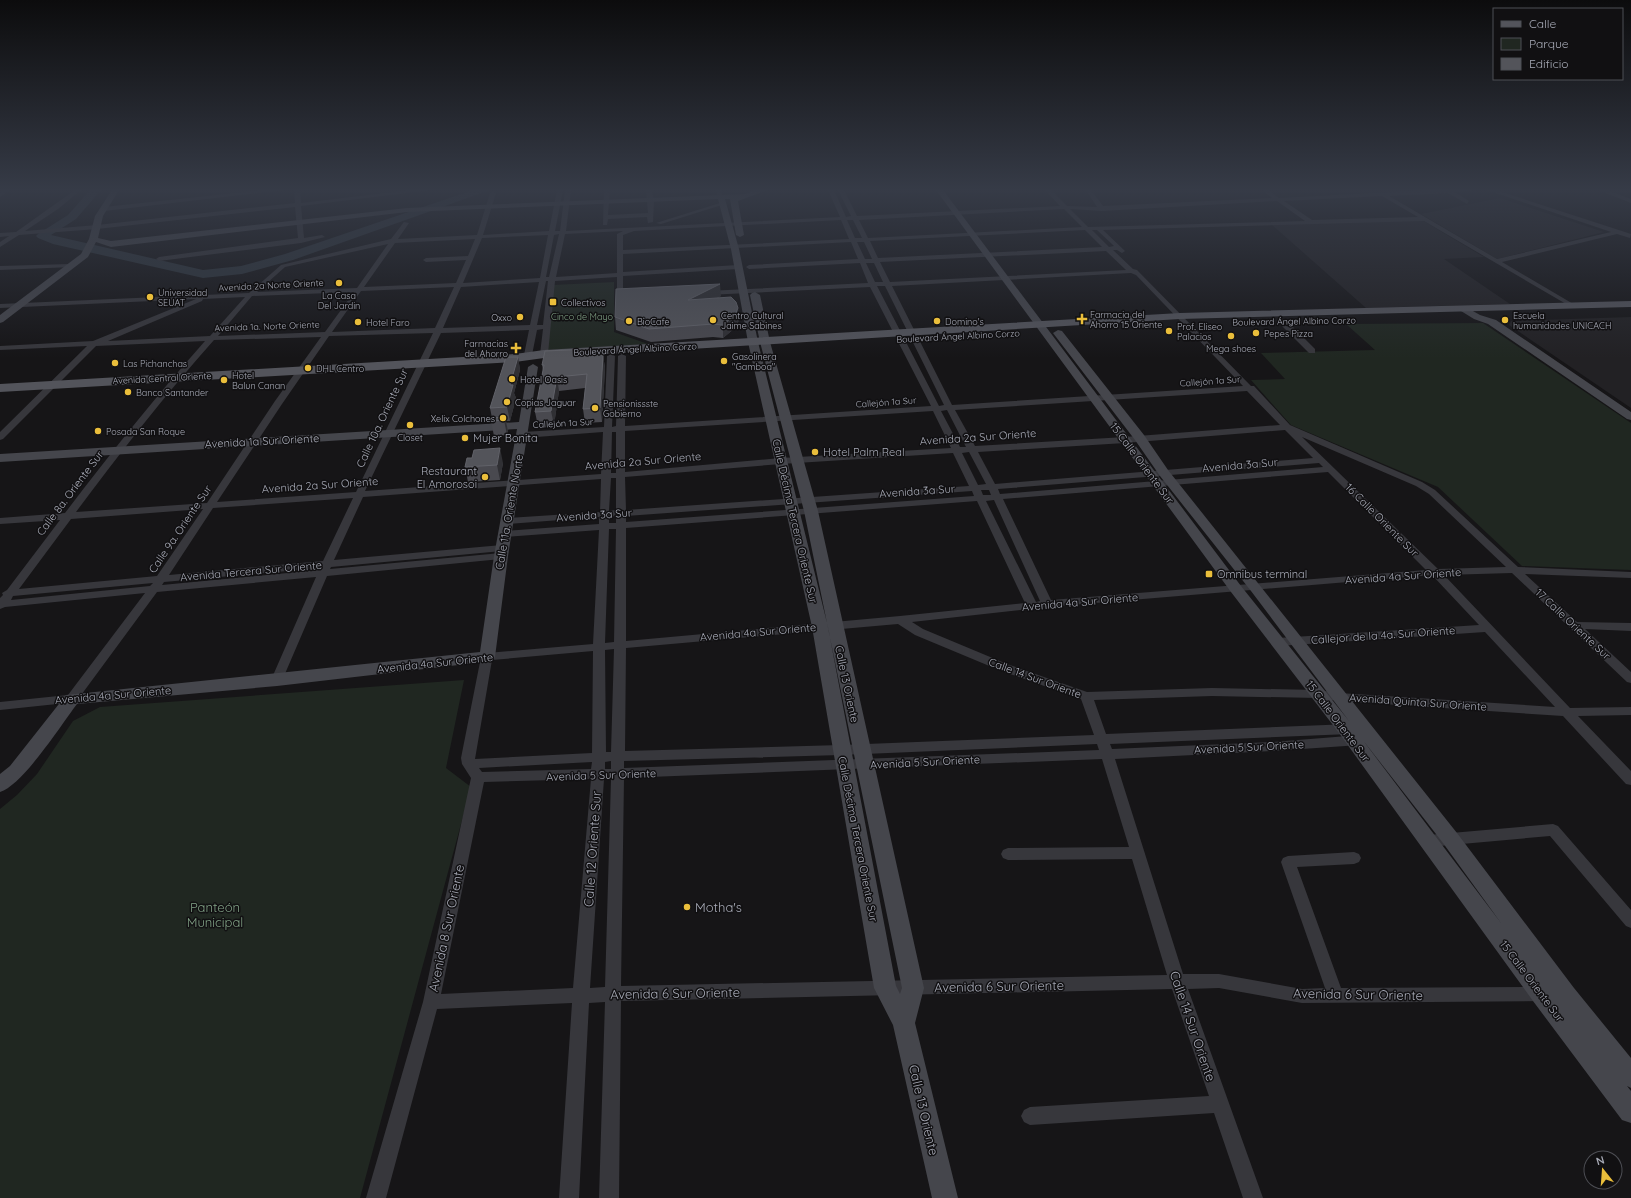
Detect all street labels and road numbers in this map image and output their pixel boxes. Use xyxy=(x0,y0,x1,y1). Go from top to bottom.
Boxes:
street label: Avenida 2a Norte Oriente xyxy=(218,277,324,293)
street label: Boulevard Ángel Albino Corzo xyxy=(1232,314,1356,328)
street label: Avenida 1a. Norte Oriente xyxy=(214,319,320,333)
street label: Boulevard Ángel Albino Corzo xyxy=(896,327,1020,345)
street label: Boulevard Ángel Albino Corzo xyxy=(573,340,697,358)
street label: Calle 10a. Oriente Sur xyxy=(353,366,411,470)
street label: Avenida Central Oriente xyxy=(112,370,212,386)
street label: Callejón 1a Sur xyxy=(1179,373,1241,389)
street label: Callejón 1a Sur xyxy=(855,394,917,410)
street label: Callejón 1a Sur xyxy=(532,416,594,430)
street label: 15 Calle Oriente Sur xyxy=(1107,420,1178,507)
street label: Avenida 2a Sur Oriente xyxy=(919,426,1037,448)
street label: Avenida 1a Sur Oriente xyxy=(204,431,320,451)
street label: Calle Décima Tercera Oriente Sur xyxy=(769,437,821,605)
street label: Calle 8a. Oriente Sur xyxy=(33,447,107,538)
street label: Avenida 2a Sur Oriente xyxy=(584,449,702,473)
street label: Calle 11a. Oriente Norte xyxy=(492,453,526,571)
street label: Avenida 3a Sur xyxy=(1202,455,1279,475)
street label: Avenida 2a Sur Oriente xyxy=(261,474,379,496)
street label: 16 Calle Oriente Sur xyxy=(1342,480,1422,560)
street label: Avenida 3a Sur xyxy=(879,481,956,501)
street label: Calle 9a. Oriente Sur xyxy=(145,482,215,576)
street label: Avenida 3a Sur xyxy=(556,505,633,525)
street label: Avenida Tercera Sur Oriente xyxy=(180,558,322,584)
street label: Avenida 4a Sur Oriente xyxy=(1344,565,1462,587)
street label: 17 Calle Oriente Sur xyxy=(1532,585,1614,663)
street label: Avenida 4a Sur Oriente xyxy=(1021,590,1139,614)
street label: Avenida 4a Sur Oriente xyxy=(699,620,817,644)
street label: Callejor de la 4a. Sur Oriente xyxy=(1310,623,1456,647)
street label: Calle 13 Oriente xyxy=(832,644,862,724)
street label: Avenida 4a Sur Oriente xyxy=(376,650,494,676)
street label: Calle 14 Sur Oriente xyxy=(987,655,1083,701)
street label: 15 Calle Oriente Sur xyxy=(1303,678,1374,765)
street label: Avenida 4a Sur Oriente xyxy=(54,683,172,707)
street label: Avenida Quinta Sur Oriente xyxy=(1349,690,1487,714)
street label: Avenida 5 Sur Oriente xyxy=(1194,737,1304,757)
street label: Avenida 5 Sur Oriente xyxy=(870,752,980,772)
street label: Calle Décima Tercera Oriente Sur xyxy=(835,755,881,924)
street label: Avenida 5 Sur Oriente xyxy=(546,766,656,784)
street label: Calle 12 Oriente Sur xyxy=(580,790,604,908)
street label: Avenida 8 Sur Oriente xyxy=(425,863,467,993)
street label: 15 Calle Oriente Sur xyxy=(1497,938,1568,1025)
street label: Calle 14 Sur Oriente xyxy=(1167,969,1219,1083)
street label: Avenida 6 Sur Oriente xyxy=(934,977,1064,995)
street label: Avenida 6 Sur Oriente xyxy=(610,984,740,1002)
street label: Avenida 6 Sur Oriente xyxy=(1293,985,1423,1003)
street label: Calle 13 Oriente xyxy=(906,1063,942,1157)

